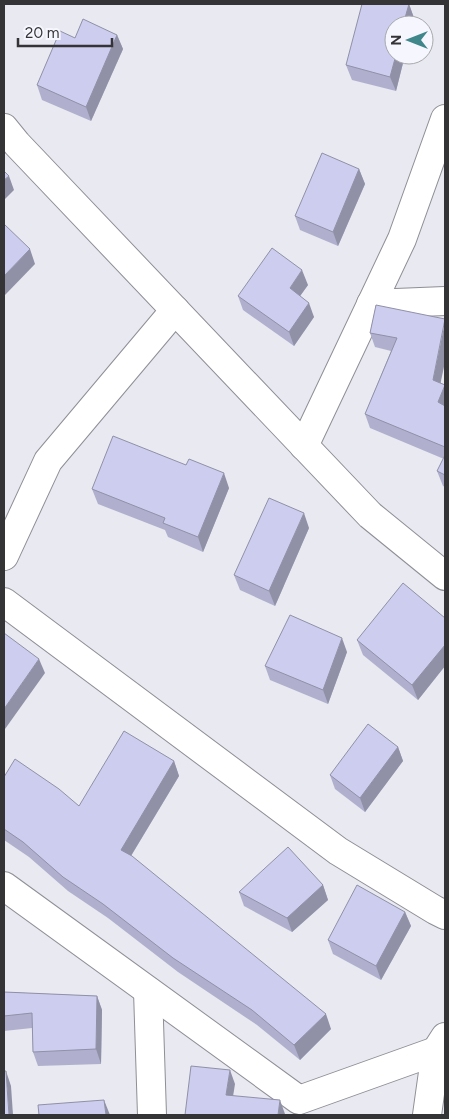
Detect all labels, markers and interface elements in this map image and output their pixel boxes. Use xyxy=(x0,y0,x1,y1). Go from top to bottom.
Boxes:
scale bar xyxy=(18,15,111,47)
north arrow xyxy=(384,15,434,65)
text: 20 m xyxy=(25,24,59,42)
text: N xyxy=(388,35,405,45)

